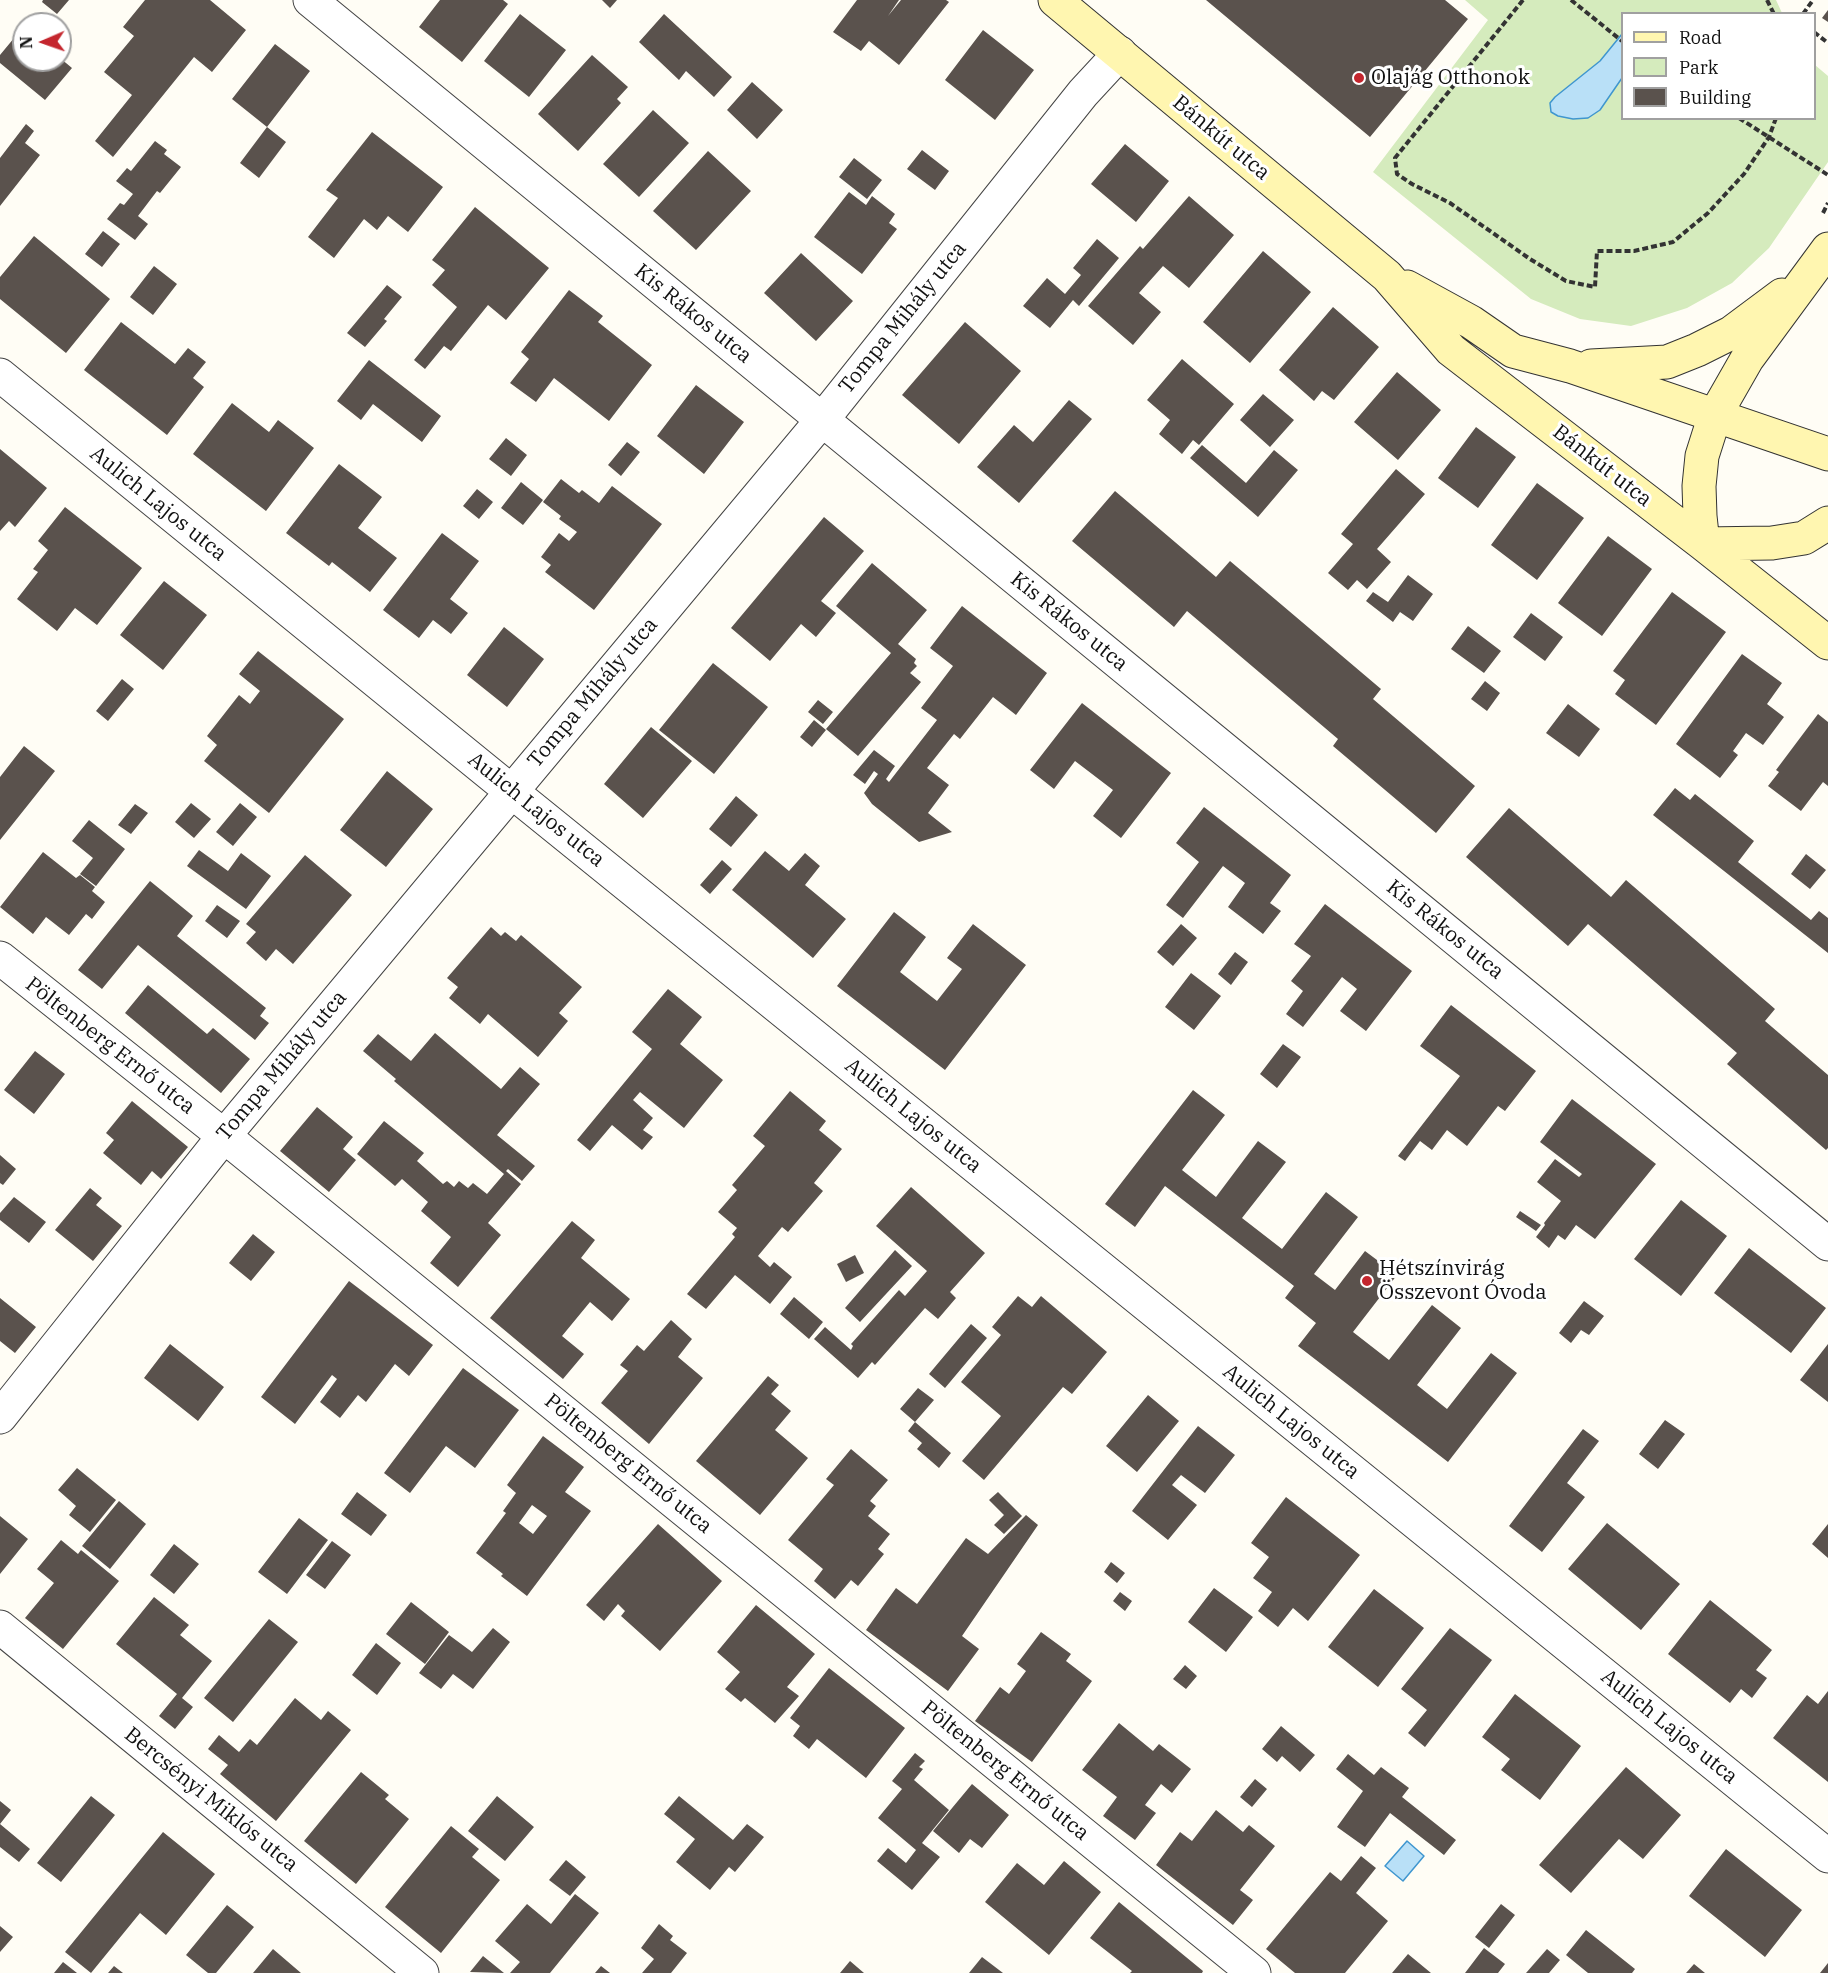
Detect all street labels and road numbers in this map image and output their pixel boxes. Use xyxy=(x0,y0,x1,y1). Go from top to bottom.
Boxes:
street label: Bánkút utca xyxy=(1167,90,1275,186)
street label: Tompa Mihály utca xyxy=(834,237,972,399)
street label: Kis Rákos utca xyxy=(629,259,757,369)
street label: Bánkút utca xyxy=(1547,419,1657,513)
street label: Aulich Lajos utca xyxy=(85,441,231,567)
street label: Kis Rákos utca xyxy=(1005,567,1133,677)
street label: Tompa Mihály utca xyxy=(523,613,663,773)
street label: Aulich Lajos utca xyxy=(463,747,609,873)
street label: Kis Rákos utca xyxy=(1381,875,1509,985)
street label: Pöltenberg Ernő utca xyxy=(20,972,200,1120)
street label: Tompa Mihály utca xyxy=(212,986,352,1146)
street label: Aulich Lajos utca xyxy=(840,1053,986,1179)
street label: Aulich Lajos utca xyxy=(1218,1359,1364,1485)
street label: Pöltenberg Ernő utca xyxy=(539,1389,717,1539)
street label: Aulich Lajos utca xyxy=(1596,1664,1742,1790)
street label: Pöltenberg Ernő utca xyxy=(916,1696,1094,1846)
street label: Bercsényi Miklós utca xyxy=(119,1722,303,1878)

